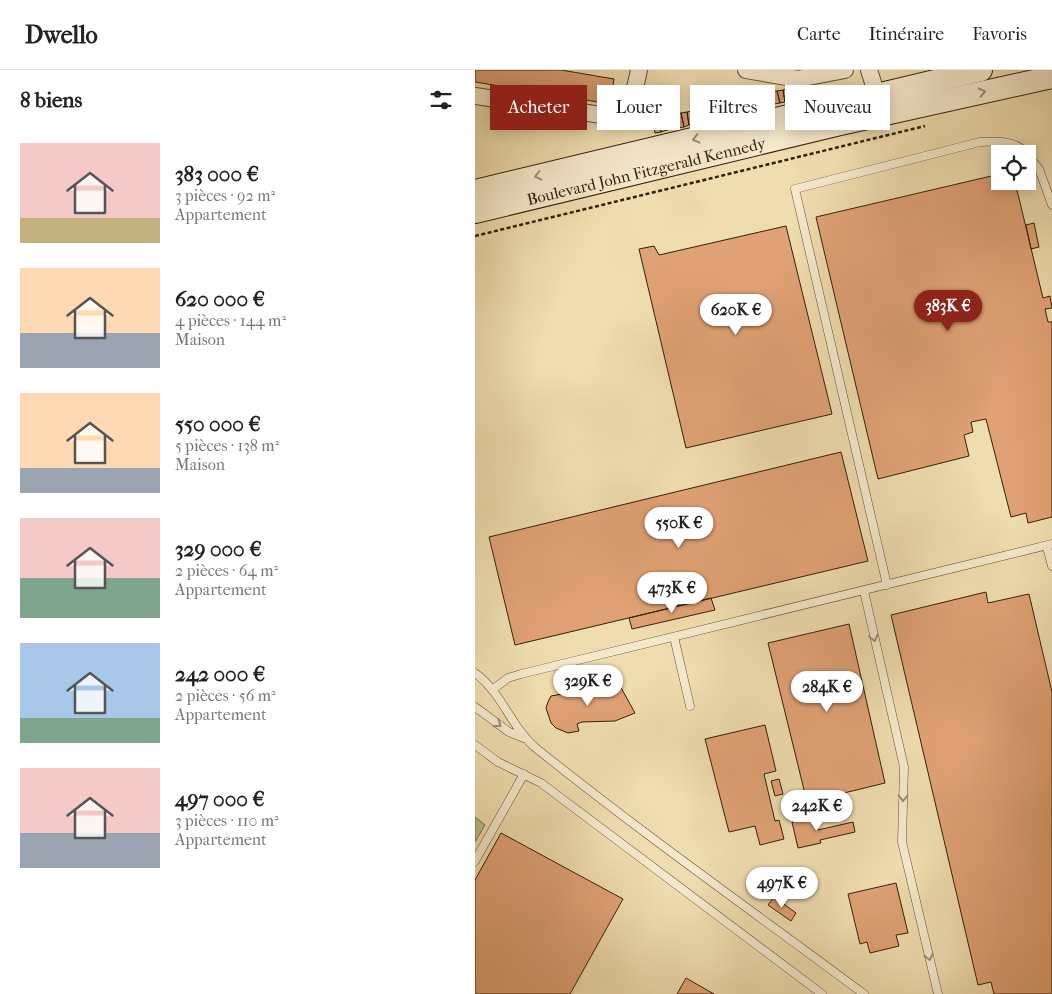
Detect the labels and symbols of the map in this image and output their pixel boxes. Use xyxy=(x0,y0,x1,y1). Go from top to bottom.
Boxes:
one-way arrow xyxy=(978,87,987,98)
street label: Boulevard John Fitzgerald Kennedy xyxy=(525,133,768,209)
one-way arrow xyxy=(691,133,700,144)
one-way arrow xyxy=(534,171,542,181)
pin: 383K € xyxy=(907,290,989,332)
pin: 620K € xyxy=(695,294,777,336)
pin: 550K € xyxy=(638,506,720,549)
pin: 473K € xyxy=(631,572,713,614)
one-way arrow xyxy=(869,634,879,643)
pin: 329K € xyxy=(547,664,629,707)
pin: 284K € xyxy=(786,670,868,713)
one-way arrow xyxy=(492,718,502,727)
pin: 242K € xyxy=(776,790,858,832)
one-way arrow xyxy=(898,794,908,802)
pin: 497K € xyxy=(741,866,823,909)
one-way arrow xyxy=(923,952,934,961)

